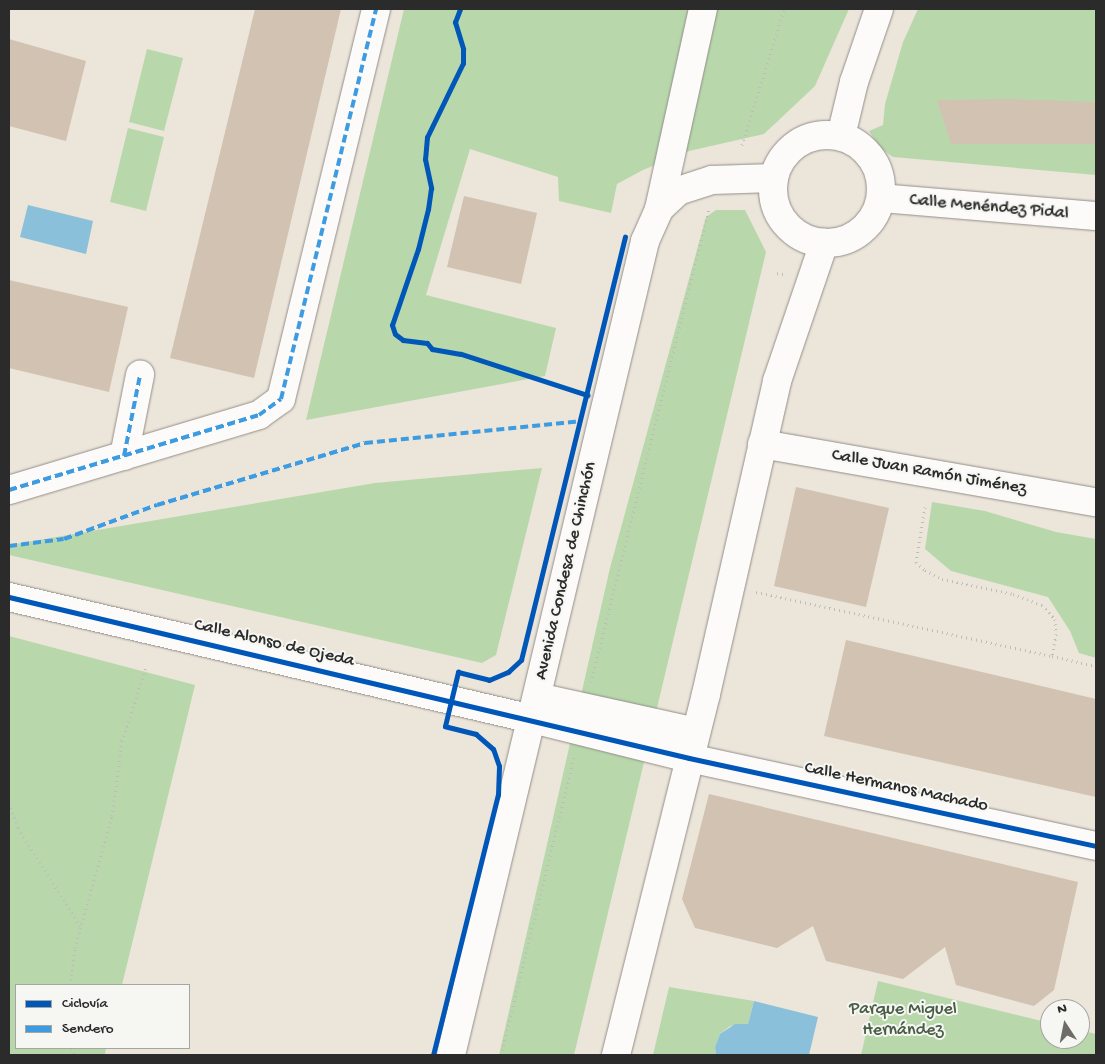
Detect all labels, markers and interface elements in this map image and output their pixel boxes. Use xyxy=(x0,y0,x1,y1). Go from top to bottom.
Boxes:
street label: Calle Menéndez Pidal xyxy=(908,190,1070,226)
street label: Calle Juan Ramón Jiménez xyxy=(830,445,1028,501)
street label: Avenida Condesa de Chinchón xyxy=(531,460,603,682)
street label: Calle Alonso de Ojeda xyxy=(192,615,356,673)
street label: Calle Hermanos Machado xyxy=(802,758,990,818)
legend xyxy=(15,984,190,1049)
text: Ciclovía xyxy=(62,995,108,1013)
north arrow xyxy=(1040,999,1090,1049)
park label: Parque Miguel Hernández xyxy=(849,1000,957,1042)
text: N xyxy=(1056,1001,1068,1019)
text: Sendero xyxy=(62,1020,113,1038)

